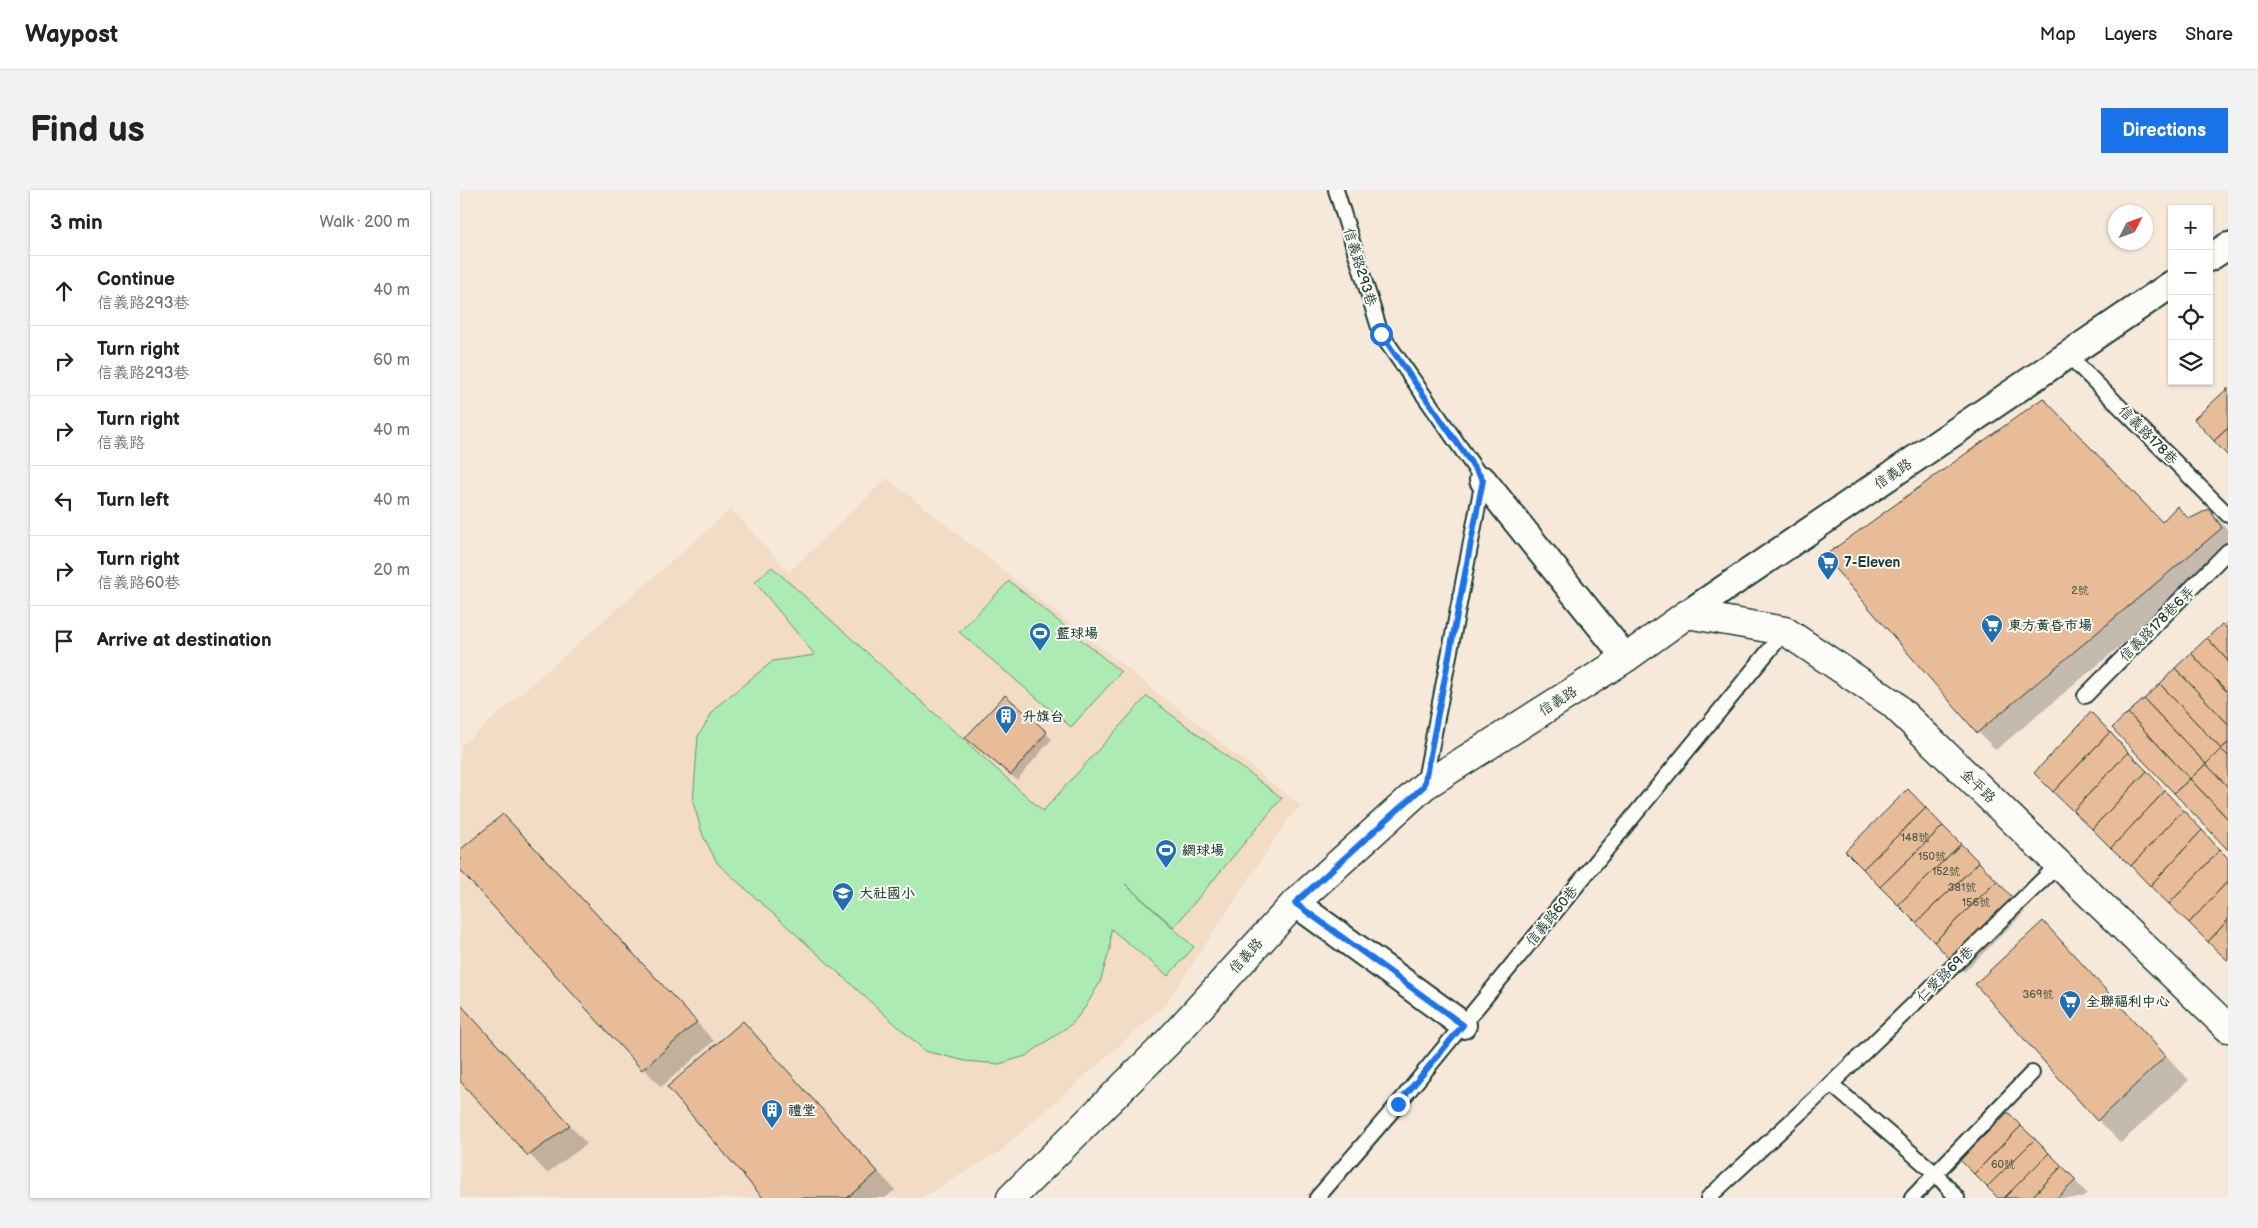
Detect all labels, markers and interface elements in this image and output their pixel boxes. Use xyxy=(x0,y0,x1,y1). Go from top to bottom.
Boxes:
text: Waypost xyxy=(25,20,118,49)
text: Map xyxy=(2040,24,2076,45)
text: Layers xyxy=(2104,24,2157,45)
text: Share xyxy=(2185,24,2233,45)
button: Directions xyxy=(2101,108,2228,153)
text: Find us xyxy=(30,109,145,152)
north arrow xyxy=(2108,205,2153,250)
map controls xyxy=(2168,205,2213,385)
button: + xyxy=(2168,205,2213,250)
text: 3 min xyxy=(50,210,103,235)
text: Walk · 200 m xyxy=(320,213,410,232)
street label: 信義路293巷 xyxy=(1340,226,1380,309)
button: − xyxy=(2168,250,2213,295)
text: Continue xyxy=(97,268,175,291)
icon: ahead xyxy=(50,277,78,305)
text: 40 m xyxy=(373,281,410,300)
text: 信義路293巷 xyxy=(97,294,190,313)
button: locate xyxy=(2168,295,2213,340)
route start xyxy=(1370,323,1393,346)
text: Turn right xyxy=(97,338,180,361)
button: layers xyxy=(2168,340,2213,385)
icon: right xyxy=(50,347,78,375)
text: 60 m xyxy=(373,351,410,370)
text: 信義路293巷 xyxy=(97,364,190,383)
street label: 信義路178巷 xyxy=(2115,402,2182,469)
text: Turn right xyxy=(97,408,180,431)
icon: right xyxy=(50,417,78,445)
text: 40 m xyxy=(373,421,410,440)
text: 信義路 xyxy=(97,434,145,453)
street label: 信義路 xyxy=(1871,455,1915,493)
icon: left xyxy=(50,487,78,515)
text: Turn left xyxy=(97,489,169,512)
text: 40 m xyxy=(373,491,410,510)
text: Turn right xyxy=(97,548,180,571)
supermarket icon: 7-Eleven xyxy=(1816,550,1840,581)
place label: 7-Eleven xyxy=(1844,554,1901,571)
icon: right xyxy=(50,557,78,585)
text: 20 m xyxy=(374,561,410,580)
text: 信義路60巷 xyxy=(97,574,180,593)
street label: 信義路178巷6弄 xyxy=(2116,583,2198,665)
house number: 2號 xyxy=(2071,584,2089,597)
supermarket icon: 東方黃昏市場 xyxy=(1980,613,2004,644)
place label: 東方黃昏市場 xyxy=(2008,617,2092,634)
sports icon: 籃球場 xyxy=(1028,621,1052,652)
place label: 籃球場 xyxy=(1056,625,1098,642)
icon: arrive xyxy=(50,627,78,655)
text: Arrive at destination xyxy=(97,629,272,652)
street label: 信義路 xyxy=(1536,683,1580,719)
building icon: 升旗台 xyxy=(994,704,1018,735)
place label: 升旗台 xyxy=(1022,708,1064,725)
street label: 金平路 xyxy=(1957,765,1999,807)
house number: 148號 xyxy=(1901,831,1929,844)
sports icon: 網球場 xyxy=(1154,838,1178,869)
place label: 網球場 xyxy=(1182,842,1224,859)
house number: 150號 xyxy=(1918,850,1946,863)
house number: 152號 xyxy=(1932,865,1960,878)
school or university icon: 大社國小 xyxy=(831,881,855,912)
house number: 381號 xyxy=(1948,881,1976,894)
street label: 信義路60巷 xyxy=(1522,882,1582,950)
place label: 大社國小 xyxy=(859,885,915,902)
house number: 156號 xyxy=(1962,896,1990,909)
street label: 信義路 xyxy=(1226,935,1266,977)
street label: 仁愛路69巷 xyxy=(1913,942,1978,1005)
house number: 369號 xyxy=(2023,988,2053,1001)
supermarket icon: 全聯福利中心 xyxy=(2058,989,2082,1020)
place label: 全聯福利中心 xyxy=(2086,993,2170,1010)
route end xyxy=(1387,1093,1410,1116)
building icon: 禮堂 xyxy=(760,1098,784,1129)
place label: 禮堂 xyxy=(788,1102,816,1119)
house number: 60號 xyxy=(1991,1158,2015,1171)

